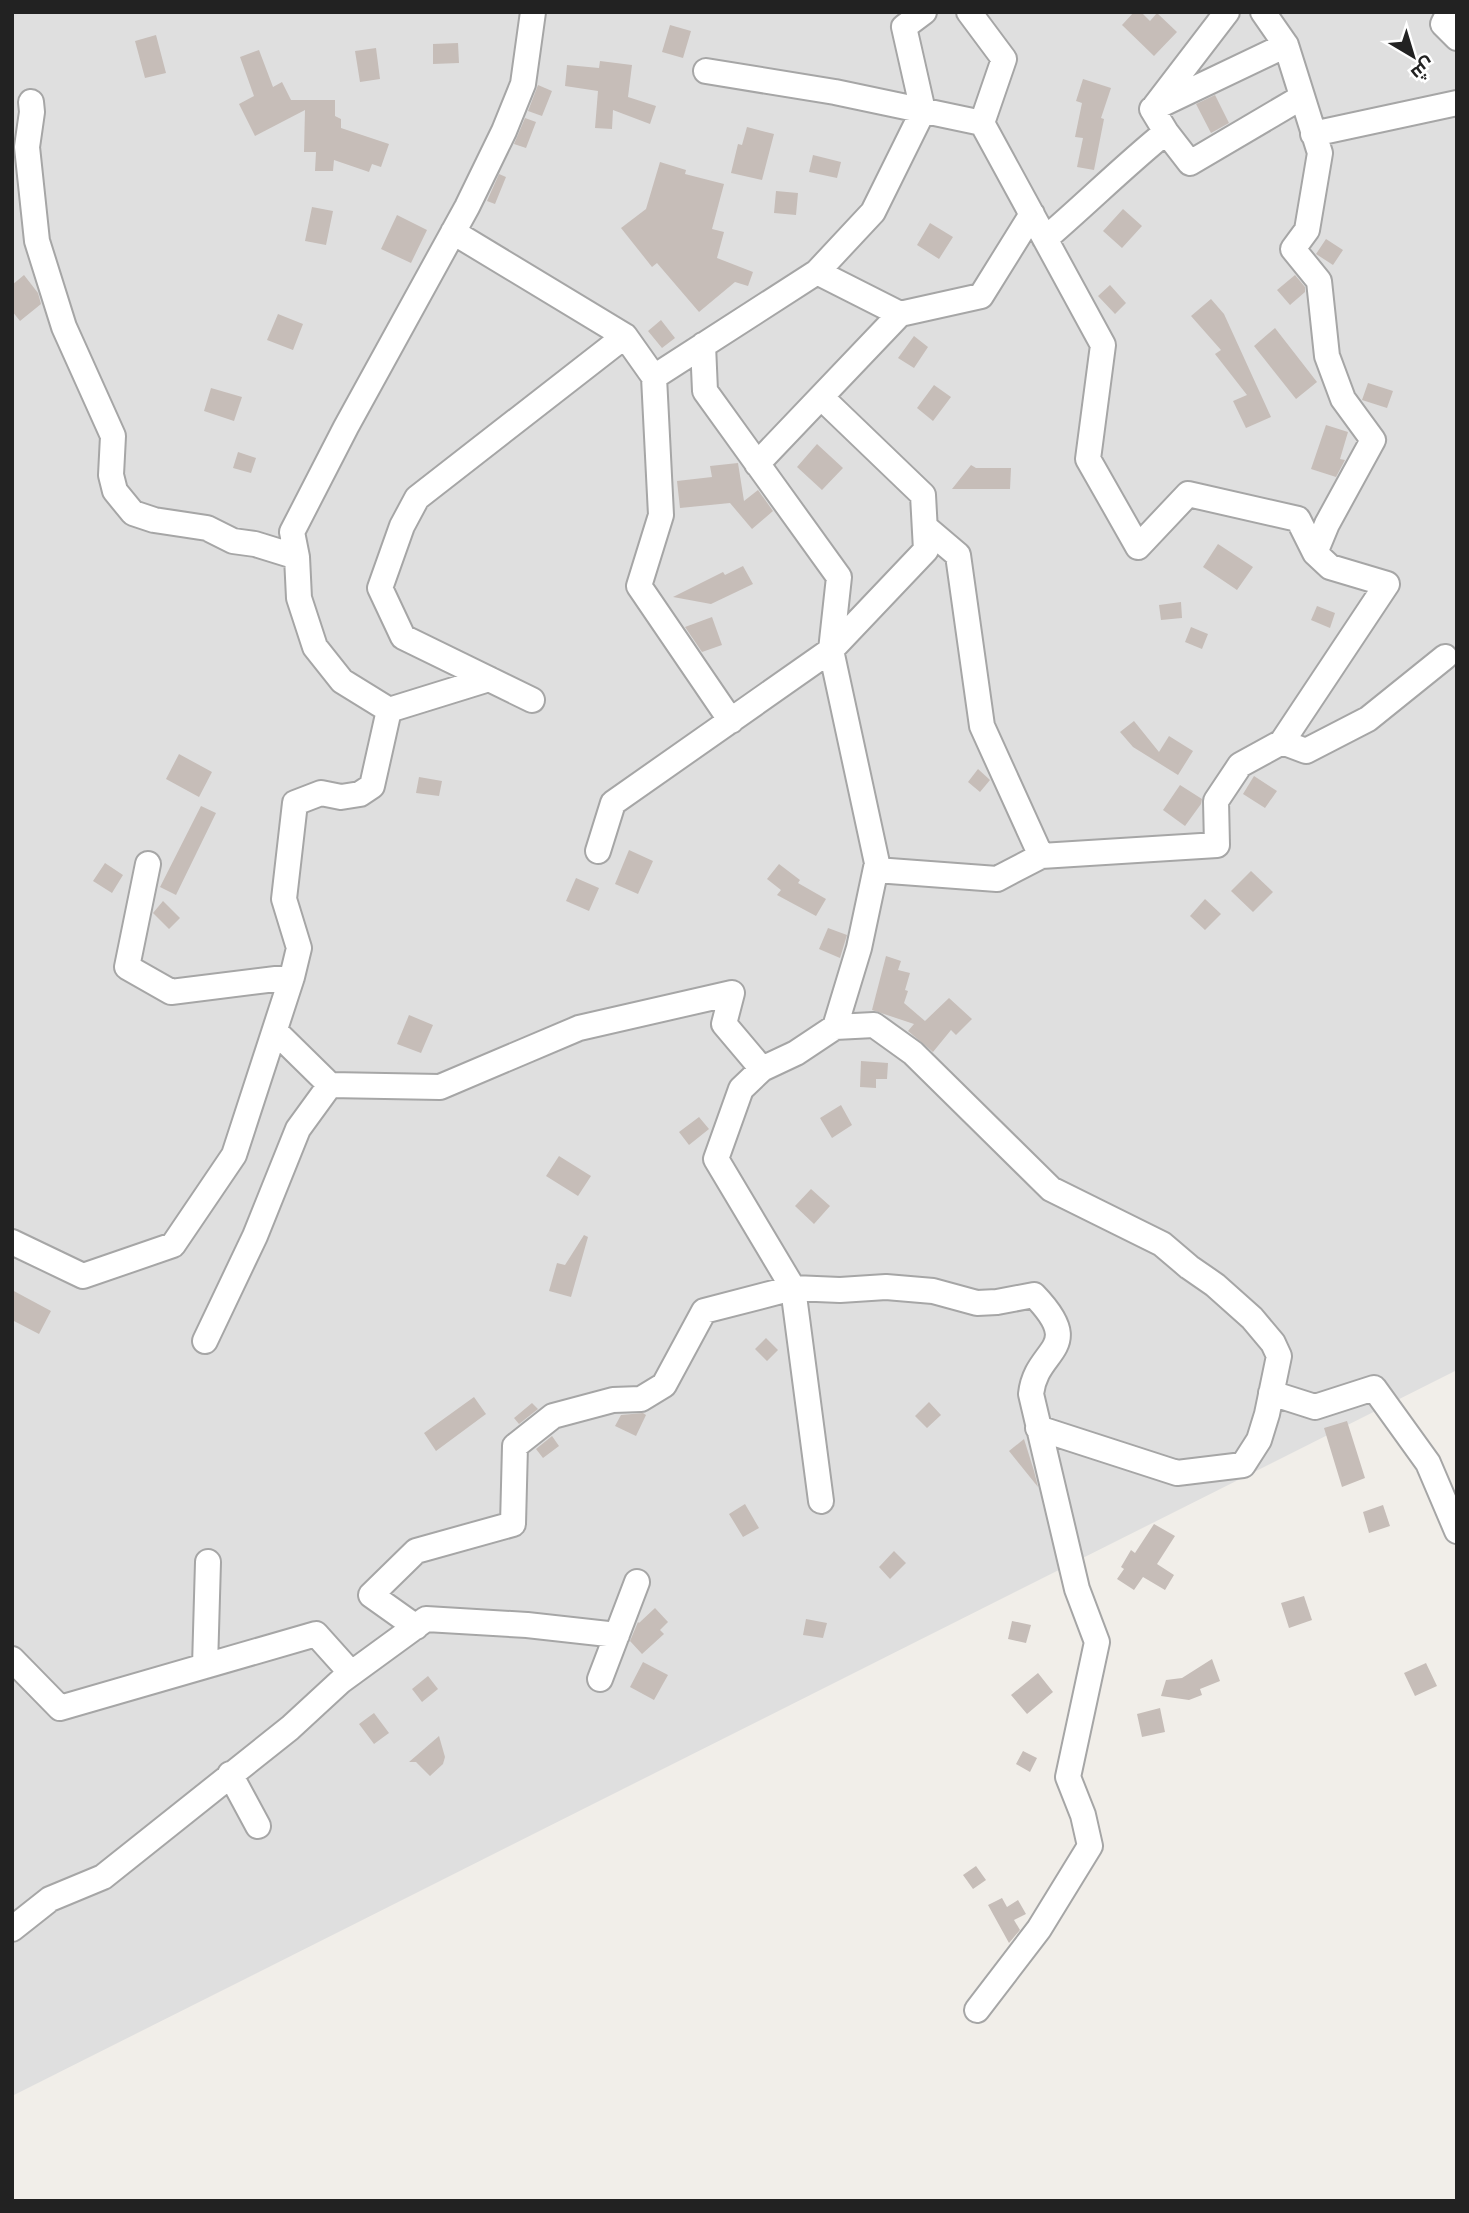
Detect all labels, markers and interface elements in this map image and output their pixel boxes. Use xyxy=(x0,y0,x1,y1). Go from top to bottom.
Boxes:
north arrow xyxy=(1378,21,1448,91)
text: ش xyxy=(1405,50,1440,86)

